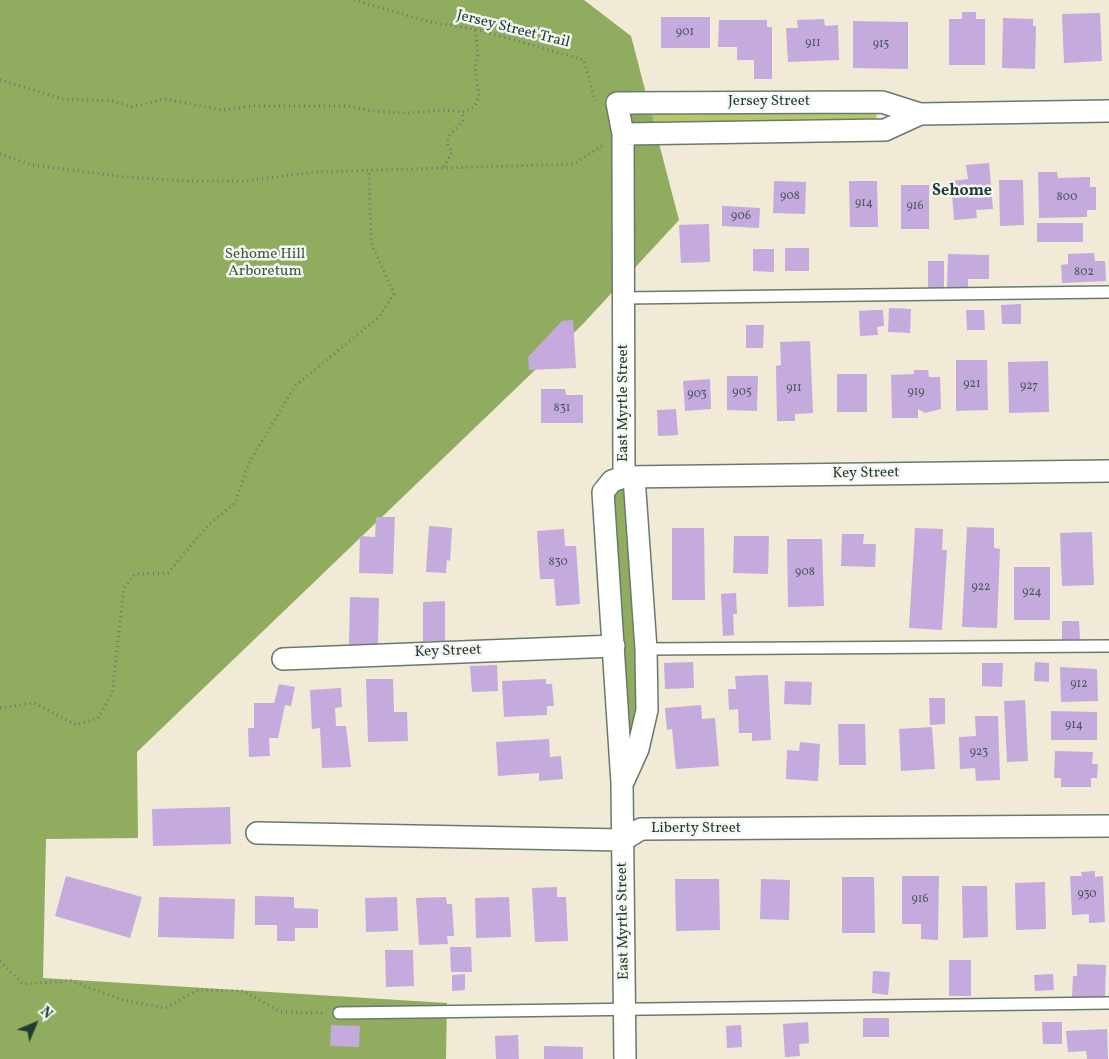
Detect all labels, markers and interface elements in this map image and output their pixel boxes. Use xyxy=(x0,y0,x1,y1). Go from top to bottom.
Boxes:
street label: Jersey Street Trail xyxy=(455,7,571,53)
house number: 901 xyxy=(676,26,694,40)
house number: 911 xyxy=(805,37,821,51)
house number: 915 xyxy=(873,38,889,52)
street label: Jersey Street xyxy=(728,93,810,111)
district label: Sehome xyxy=(932,182,992,202)
house number: 908 xyxy=(780,190,800,204)
house number: 800 xyxy=(1057,191,1077,205)
house number: 914 xyxy=(855,197,873,211)
house number: 916 xyxy=(907,200,923,214)
house number: 906 xyxy=(731,210,751,224)
park label: Sehome Hill Arboretum xyxy=(225,246,305,281)
house number: 802 xyxy=(1074,266,1094,280)
street label: East Myrtle Street xyxy=(615,344,633,462)
house number: 921 xyxy=(963,378,981,392)
house number: 927 xyxy=(1020,380,1038,394)
house number: 911 xyxy=(786,382,802,396)
house number: 905 xyxy=(732,386,752,400)
house number: 919 xyxy=(907,386,925,400)
house number: 903 xyxy=(687,388,707,402)
house number: 831 xyxy=(554,402,570,416)
street label: Key Street xyxy=(832,464,900,484)
house number: 830 xyxy=(548,556,568,570)
house number: 908 xyxy=(795,566,815,580)
house number: 922 xyxy=(971,581,991,595)
house number: 924 xyxy=(1022,586,1042,600)
street label: Key Street xyxy=(414,642,482,662)
house number: 912 xyxy=(1070,678,1088,692)
house number: 914 xyxy=(1065,719,1083,733)
house number: 923 xyxy=(970,746,988,760)
street label: Liberty Street xyxy=(651,820,741,838)
street label: East Myrtle Street xyxy=(614,862,634,980)
house number: 930 xyxy=(1077,888,1097,902)
house number: 916 xyxy=(912,893,928,907)
north arrow xyxy=(10,999,60,1049)
text: N xyxy=(36,1003,56,1023)

